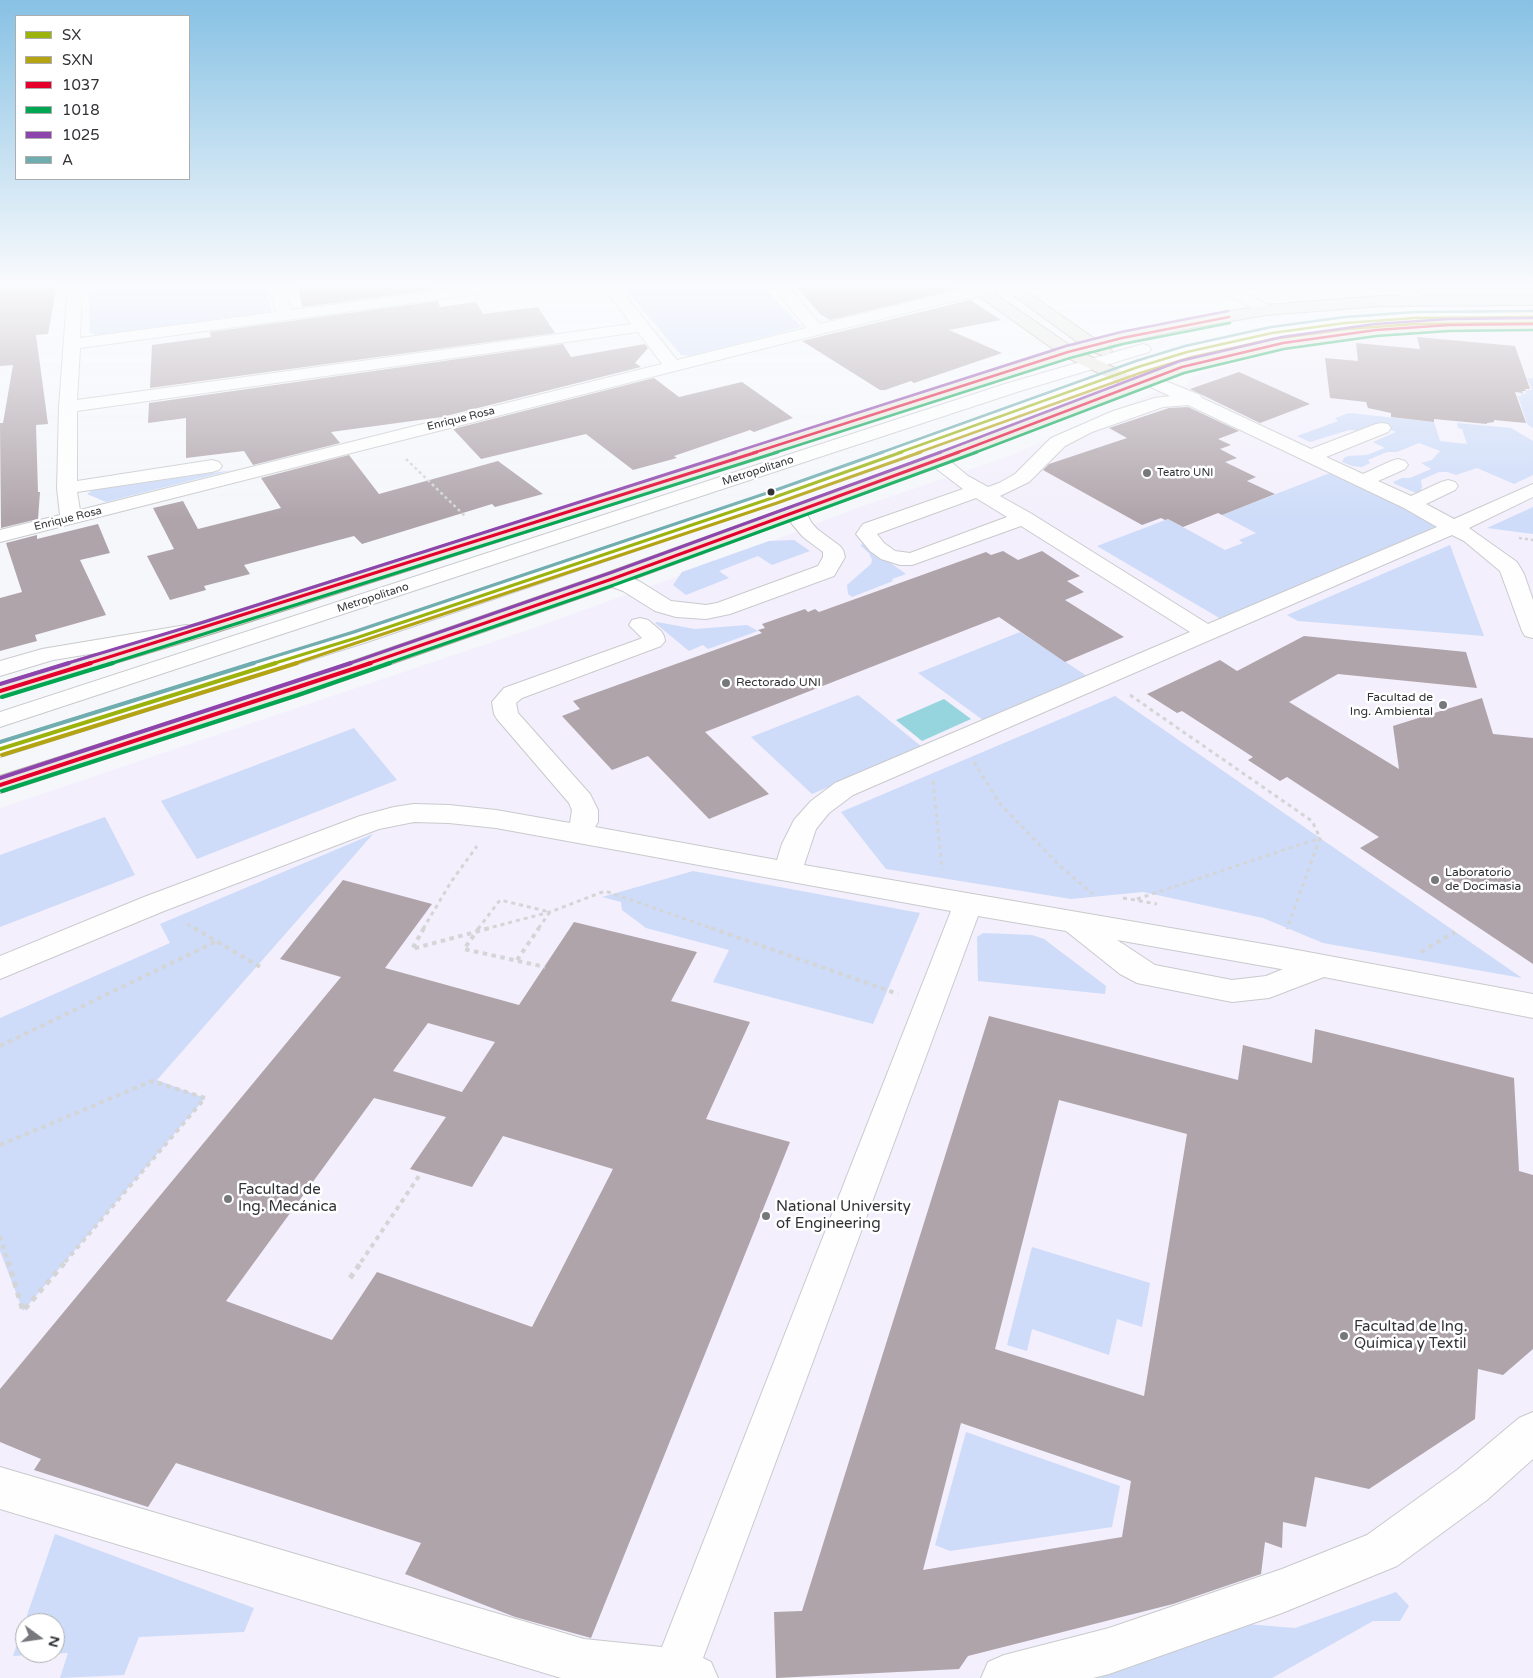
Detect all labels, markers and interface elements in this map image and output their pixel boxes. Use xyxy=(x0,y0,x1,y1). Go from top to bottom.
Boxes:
legend xyxy=(15,15,190,180)
text: SX xyxy=(62,26,81,44)
text: SXN xyxy=(62,51,93,69)
text: 1037 xyxy=(62,76,100,94)
text: 1018 xyxy=(62,101,100,119)
text: 1025 xyxy=(62,126,100,144)
text: A xyxy=(62,151,73,169)
street label: Enrique Rosa xyxy=(426,404,496,434)
street label: Metropolitano xyxy=(721,453,795,489)
place label: Teatro UNI xyxy=(1157,466,1213,480)
marker: Teatro UNI xyxy=(1141,467,1153,479)
unlabelled marker xyxy=(766,487,776,497)
street label: Enrique Rosa xyxy=(33,504,103,534)
street label: Metropolitano xyxy=(336,580,410,616)
place label: Rectorado UNI xyxy=(736,676,821,690)
marker: Rectorado UNI xyxy=(720,677,732,689)
place label: Facultad de Ing. Ambiental xyxy=(1350,691,1433,719)
marker: Facultad de Ing. Ambiental xyxy=(1437,699,1449,711)
place label: Laboratorio de Docimasia xyxy=(1445,866,1521,894)
marker: Laboratorio de Docimasia xyxy=(1429,874,1441,886)
place label: Facultad de Ing. Mecánica xyxy=(238,1181,337,1216)
marker: Facultad de Ing. Mecánica xyxy=(222,1193,234,1205)
place label: National University of Engineering xyxy=(776,1198,911,1233)
marker: National University of Engineering xyxy=(760,1210,772,1222)
place label: Facultad de Ing. Química y Textil xyxy=(1354,1318,1467,1353)
marker: Facultad de Ing. Química y Textil xyxy=(1338,1330,1350,1342)
north arrow xyxy=(15,1613,65,1663)
text: N xyxy=(44,1634,64,1649)

